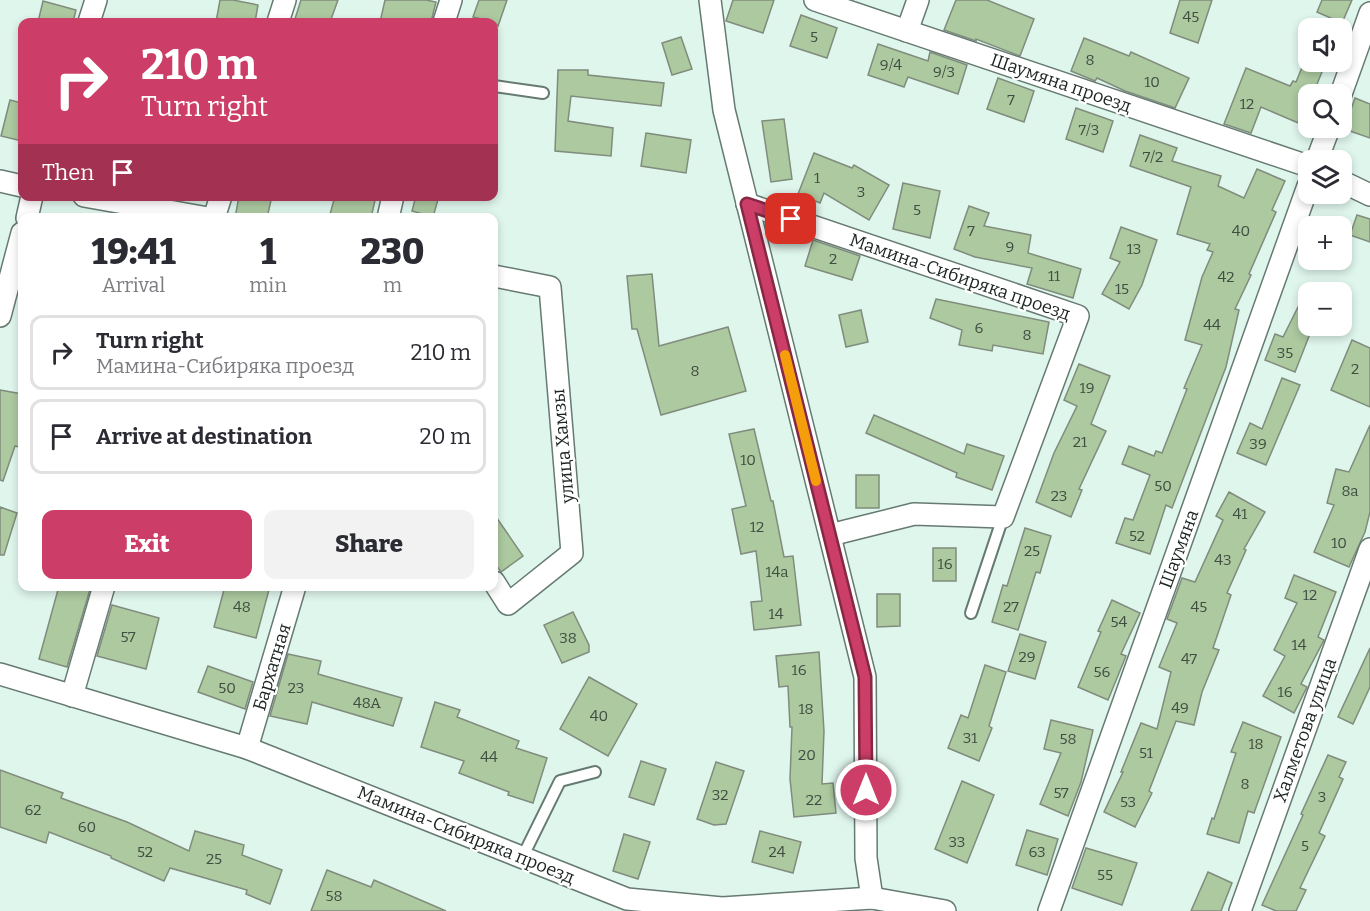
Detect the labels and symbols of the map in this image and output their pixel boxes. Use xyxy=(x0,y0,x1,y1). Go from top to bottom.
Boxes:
house number: 45 xyxy=(1183,8,1199,26)
house number: 5 xyxy=(810,28,818,46)
street label: Шаумяна проезд xyxy=(988,49,1134,117)
house number: 8 xyxy=(1085,51,1095,69)
house number: 9/4 xyxy=(880,56,902,74)
house number: 9/3 xyxy=(933,63,955,81)
house number: 10 xyxy=(1144,73,1160,91)
house number: 7 xyxy=(1007,91,1015,109)
house number: 12 xyxy=(1240,95,1254,113)
house number: 7/3 xyxy=(1079,121,1099,139)
house number: 7/2 xyxy=(1143,148,1163,166)
house number: 1 xyxy=(814,169,820,187)
house number: 3 xyxy=(857,183,865,201)
pin xyxy=(765,193,816,244)
house number: 5 xyxy=(913,201,921,219)
house number: 7 xyxy=(967,222,975,240)
house number: 40 xyxy=(1232,222,1250,240)
street label: Мамина-Сибиряка проезд xyxy=(847,229,1074,325)
house number: 9 xyxy=(1006,238,1014,256)
house number: 13 xyxy=(1127,240,1141,258)
house number: 2 xyxy=(829,250,837,268)
house number: 11 xyxy=(1048,267,1060,285)
house number: 42 xyxy=(1218,268,1234,286)
house number: 15 xyxy=(1115,280,1129,298)
house number: 44 xyxy=(1203,316,1221,334)
house number: 6 xyxy=(975,319,984,337)
house number: 8 xyxy=(1022,326,1032,344)
house number: 35 xyxy=(1277,344,1293,362)
house number: 2 xyxy=(1351,360,1359,378)
house number: 8 xyxy=(690,362,700,380)
house number: 19 xyxy=(1080,379,1094,397)
street label: улица Хамзы xyxy=(547,388,579,505)
house number: 21 xyxy=(1073,433,1087,451)
house number: 39 xyxy=(1249,435,1267,453)
house number: 10 xyxy=(740,451,756,469)
house number: 50 xyxy=(1154,477,1172,495)
house number: 8а xyxy=(1342,482,1358,500)
house number: 23 xyxy=(1051,487,1067,505)
house number: 41 xyxy=(1233,505,1247,523)
street label: Шаумяна xyxy=(1155,507,1203,591)
house number: 12 xyxy=(750,518,764,536)
house number: 52 xyxy=(1129,527,1145,545)
house number: 10 xyxy=(1331,534,1347,552)
house number: 25 xyxy=(1024,542,1040,560)
house number: 43 xyxy=(1214,551,1232,569)
house number: 16 xyxy=(938,555,953,573)
house number: 14а xyxy=(765,563,789,581)
house number: 12 xyxy=(1303,586,1317,604)
house number: 48 xyxy=(233,598,251,616)
house number: 27 xyxy=(1003,598,1019,616)
house number: 45 xyxy=(1191,598,1207,616)
house number: 14 xyxy=(769,605,784,623)
house number: 54 xyxy=(1111,613,1128,631)
street label: Бархатная xyxy=(248,621,296,713)
house number: 57 xyxy=(120,628,136,646)
house number: 38 xyxy=(559,629,577,647)
house number: 14 xyxy=(1292,636,1307,654)
house number: 29 xyxy=(1019,648,1035,666)
house number: 47 xyxy=(1181,650,1198,668)
street label: Халметова улица xyxy=(1269,655,1341,805)
house number: 16 xyxy=(792,661,807,679)
house number: 56 xyxy=(1094,663,1111,681)
house number: 50 xyxy=(218,679,236,697)
house number: 23 xyxy=(288,679,304,697)
house number: 16 xyxy=(1278,683,1293,701)
house number: 48А xyxy=(353,694,381,712)
house number: 49 xyxy=(1171,699,1189,717)
house number: 18 xyxy=(798,700,814,718)
house number: 40 xyxy=(590,707,608,725)
house number: 31 xyxy=(963,729,977,747)
house number: 58 xyxy=(1059,730,1077,748)
house number: 18 xyxy=(1248,735,1264,753)
house number: 51 xyxy=(1139,744,1153,762)
house number: 20 xyxy=(798,746,816,764)
house number: 44 xyxy=(480,748,498,766)
position arrow xyxy=(834,758,898,822)
house number: 8 xyxy=(1240,775,1250,793)
street label: Мамина-Сибиряка проезд xyxy=(354,781,578,889)
house number: 57 xyxy=(1053,784,1069,802)
house number: 32 xyxy=(712,786,728,804)
house number: 3 xyxy=(1318,788,1326,806)
house number: 22 xyxy=(806,791,822,809)
house number: 53 xyxy=(1120,793,1136,811)
house number: 62 xyxy=(25,801,41,819)
house number: 60 xyxy=(78,818,96,836)
house number: 33 xyxy=(949,833,965,851)
house number: 5 xyxy=(1301,837,1309,855)
house number: 52 xyxy=(137,843,153,861)
house number: 24 xyxy=(769,843,786,861)
house number: 63 xyxy=(1028,843,1046,861)
house number: 25 xyxy=(206,850,222,868)
house number: 55 xyxy=(1097,866,1113,884)
house number: 58 xyxy=(325,887,343,905)

